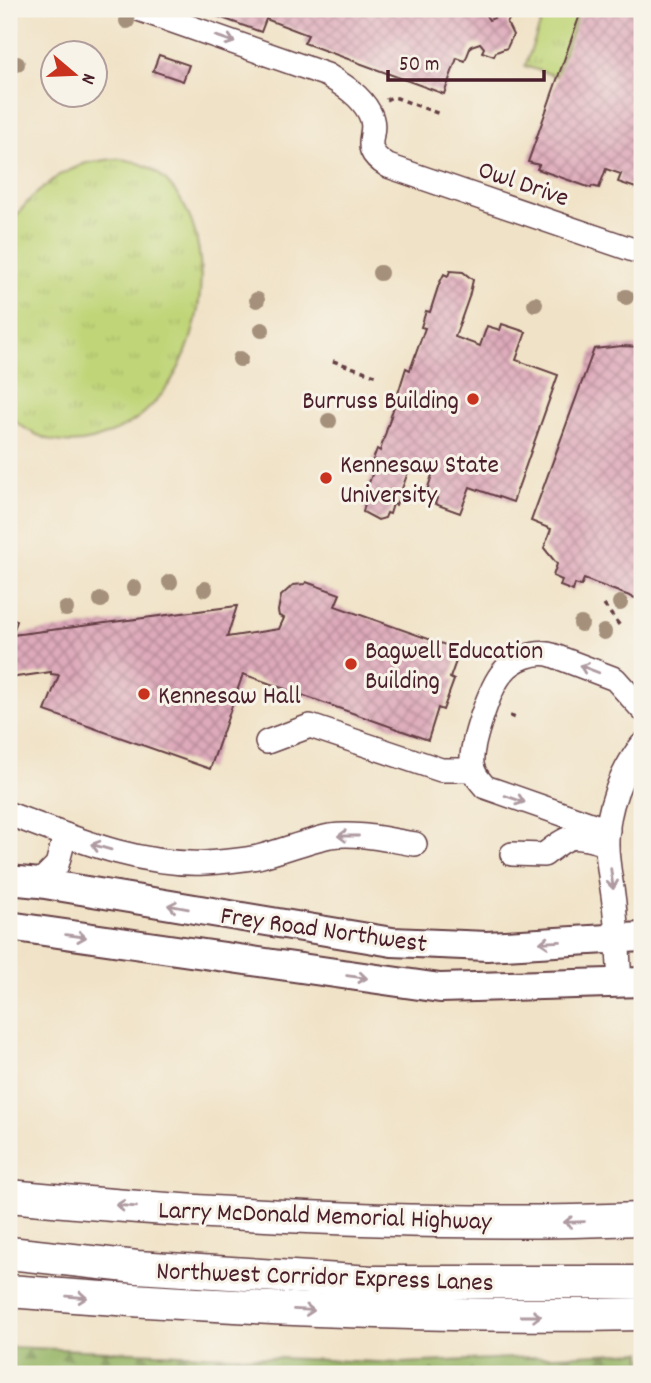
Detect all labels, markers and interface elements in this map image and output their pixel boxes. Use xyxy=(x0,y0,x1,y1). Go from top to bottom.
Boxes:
one-way arrow xyxy=(214,34,236,47)
north arrow xyxy=(38,38,108,108)
scale bar xyxy=(388,38,544,82)
text: 50 m xyxy=(399,51,439,81)
text: N xyxy=(72,70,101,87)
street label: Owl Drive xyxy=(472,153,573,218)
place label: Burruss Building xyxy=(302,384,459,421)
marker: Burruss Building xyxy=(465,391,481,407)
place label: Kennesaw State University xyxy=(340,448,499,515)
marker: Kennesaw State University xyxy=(318,470,334,486)
place label: Bagwell Education Building xyxy=(365,634,543,701)
marker: Bagwell Education Building xyxy=(343,656,359,672)
one-way arrow xyxy=(579,662,601,674)
place label: Kennesaw Hall xyxy=(158,679,301,716)
marker: Kennesaw Hall xyxy=(136,686,152,702)
one-way arrow xyxy=(503,794,525,806)
one-way arrow xyxy=(336,829,359,843)
one-way arrow xyxy=(90,839,112,852)
one-way arrow xyxy=(605,867,618,890)
street label: Frey Road Northwest xyxy=(218,899,429,964)
one-way arrow xyxy=(168,900,190,913)
one-way arrow xyxy=(64,930,87,943)
one-way arrow xyxy=(539,936,562,949)
one-way arrow xyxy=(345,971,368,984)
street label: Larry McDonald Memorial Highway xyxy=(158,1193,493,1242)
one-way arrow xyxy=(116,1199,138,1212)
one-way arrow xyxy=(563,1215,586,1228)
street label: Northwest Corridor Express Lanes xyxy=(155,1254,494,1303)
one-way arrow xyxy=(65,1291,88,1304)
one-way arrow xyxy=(292,1304,315,1317)
one-way arrow xyxy=(519,1309,542,1323)

